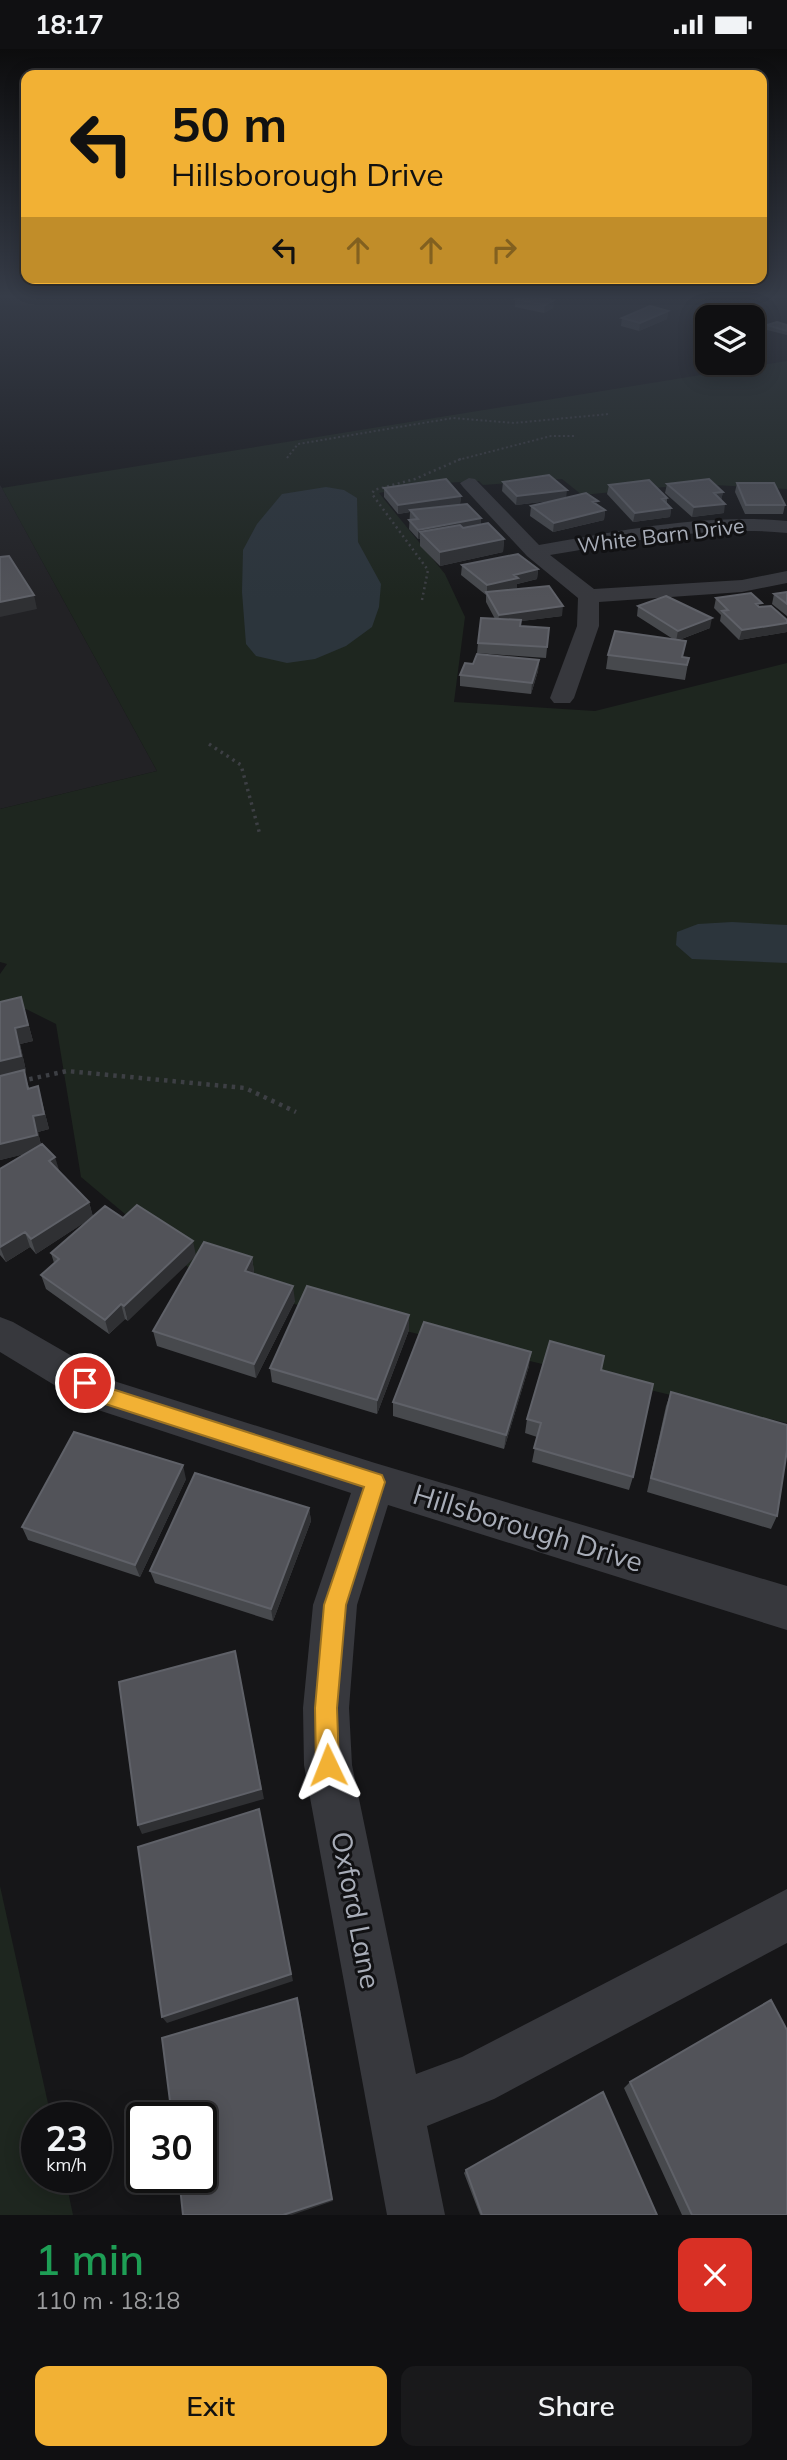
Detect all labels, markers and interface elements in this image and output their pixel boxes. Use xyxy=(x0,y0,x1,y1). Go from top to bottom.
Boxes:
text: 18:17 xyxy=(35,8,104,41)
text: 50 m xyxy=(171,93,287,154)
icon: left xyxy=(56,98,147,189)
text: Hillsborough Drive xyxy=(171,154,444,194)
icon: left xyxy=(266,231,304,269)
icon: ahead xyxy=(339,231,377,269)
icon: ahead xyxy=(412,231,450,269)
icon: right xyxy=(485,231,523,269)
map controls xyxy=(695,305,765,375)
button: layers xyxy=(695,305,765,375)
street label: White Barn Drive xyxy=(576,512,746,558)
pin xyxy=(55,1353,115,1413)
icon: arrive xyxy=(66,1364,104,1402)
street label: Hillsborough Drive xyxy=(409,1476,647,1579)
position arrow xyxy=(291,1728,365,1802)
street label: Oxford Lane xyxy=(324,1828,389,1992)
speed limit sign: 30 xyxy=(126,2102,217,2193)
text: 23 xyxy=(45,2116,88,2160)
text: km/h xyxy=(46,2153,87,2176)
text: 1 min xyxy=(35,2233,144,2286)
button: close xyxy=(678,2238,752,2312)
text: 110 m · 18:18 xyxy=(35,2286,180,2315)
button: Exit xyxy=(35,2366,387,2446)
button: Share xyxy=(401,2366,752,2446)

